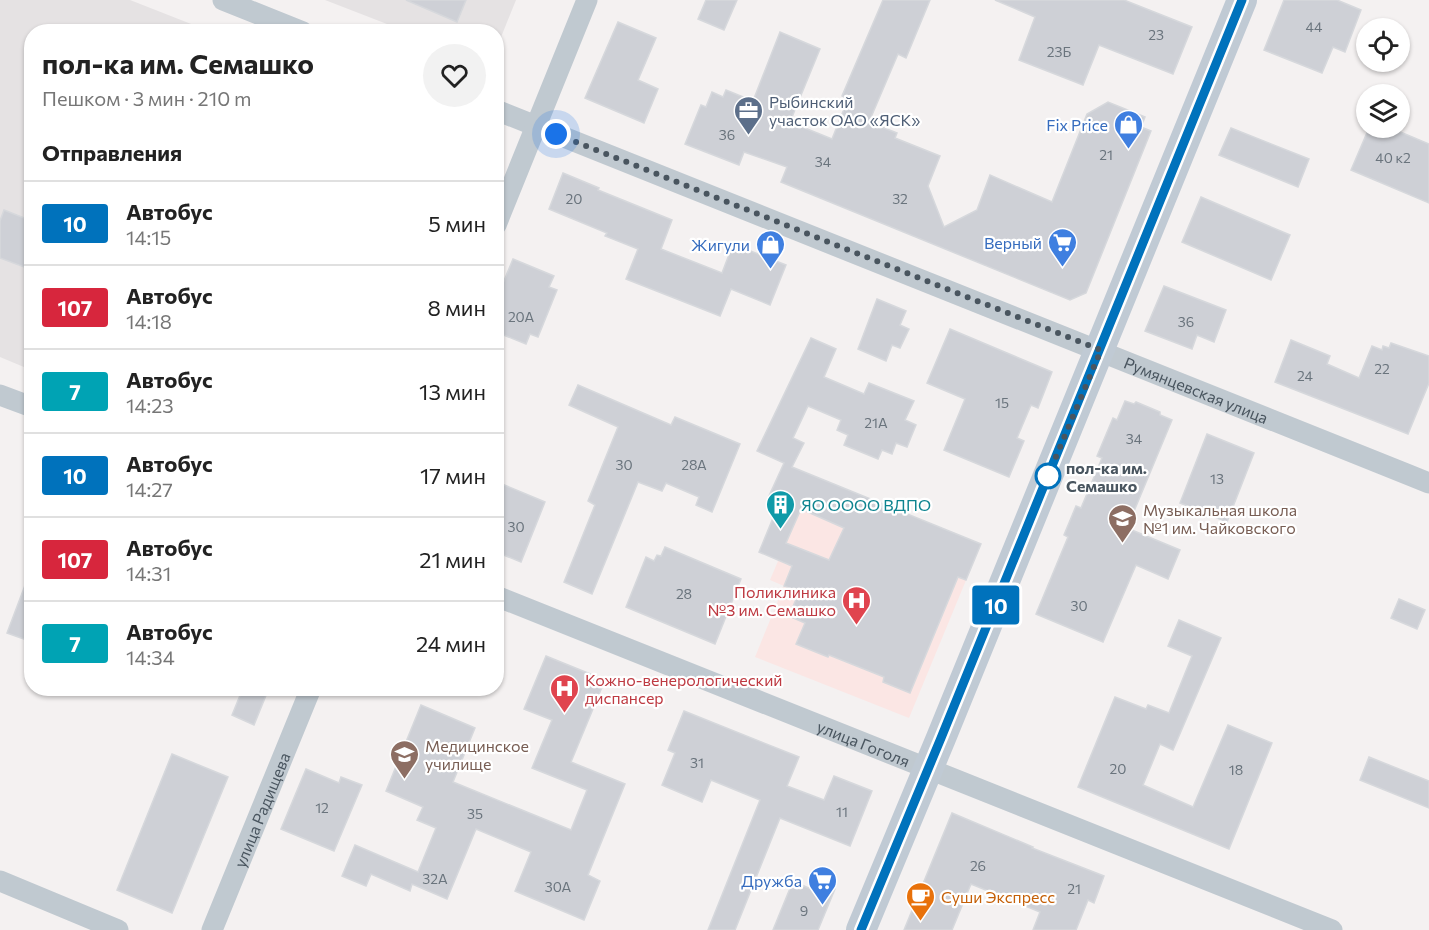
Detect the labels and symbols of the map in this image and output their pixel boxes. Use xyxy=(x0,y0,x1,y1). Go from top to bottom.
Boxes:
house number: 44 xyxy=(1306,18,1323,35)
house number: 23 xyxy=(1148,26,1164,43)
house number: 23Б xyxy=(1047,43,1071,60)
place label: Рыбинский участок ОАО «ЯСК» xyxy=(769,92,920,129)
office icon: Рыбинский участок ОАО «ЯСК» xyxy=(732,94,764,136)
shop icon: Fix Price xyxy=(1113,108,1145,150)
place label: Fix Price xyxy=(1046,115,1108,134)
your location xyxy=(541,119,571,149)
house number: 36 xyxy=(719,126,735,143)
house number: 21 xyxy=(1099,146,1113,163)
house number: 40 к2 xyxy=(1375,149,1411,166)
house number: 34 xyxy=(815,153,832,170)
house number: 20 xyxy=(566,190,582,207)
house number: 32 xyxy=(892,190,908,207)
supermarket icon: Верный xyxy=(1047,226,1079,268)
shop icon: Жигули xyxy=(755,228,787,270)
place label: Верный xyxy=(984,233,1042,252)
place label: Жигули xyxy=(691,235,750,254)
house number: 20А xyxy=(508,308,534,325)
house number: 36 xyxy=(1178,313,1194,330)
street label: Румянцевская улица xyxy=(1122,352,1271,427)
house number: 22 xyxy=(1374,360,1390,377)
house number: 24 xyxy=(1297,367,1314,384)
house number: 15 xyxy=(995,394,1009,411)
house number: 21А xyxy=(864,414,888,431)
house number: 34 xyxy=(1126,430,1143,447)
house number: 30 xyxy=(615,456,633,473)
house number: 28А xyxy=(681,456,707,473)
place label: пол-ка им. Семашко xyxy=(1066,458,1147,495)
marker: пол-ка им. Семашко xyxy=(1035,463,1061,489)
house number: 13 xyxy=(1210,470,1224,487)
building icon: ЯО ОООО ВДПО xyxy=(764,488,796,530)
place label: ЯО ОООО ВДПО xyxy=(801,495,931,514)
place label: Музыкальная школа №1 им. Чайковского xyxy=(1143,500,1297,537)
school or university icon: Музыкальная школа №1 им. Чайковского xyxy=(1106,502,1138,544)
house number: 30 xyxy=(507,518,525,535)
place label: Поликлиника №3 им. Семашко xyxy=(708,582,836,619)
hospital icon: Поликлиника №3 им. Семашко xyxy=(841,584,873,626)
house number: 28 xyxy=(676,585,692,602)
line badge: 10 xyxy=(969,586,1023,624)
house number: 30 xyxy=(1070,597,1088,614)
place label: Кожно-венерологический диспансер xyxy=(585,670,783,707)
hospital icon: Кожно-венерологический диспансер xyxy=(548,672,580,714)
street label: улица Гоголя xyxy=(815,716,913,770)
place label: Медицинское училище xyxy=(425,736,529,773)
school or university icon: Медицинское училище xyxy=(388,738,420,780)
street label: улица Радищева xyxy=(229,749,293,870)
house number: 31 xyxy=(690,754,704,771)
house number: 20 xyxy=(1110,760,1126,777)
house number: 18 xyxy=(1229,761,1243,778)
house number: 12 xyxy=(315,799,329,816)
house number: 11 xyxy=(836,803,848,820)
house number: 35 xyxy=(467,805,483,822)
house number: 26 xyxy=(970,857,986,874)
supermarket icon: Дружба xyxy=(807,864,839,906)
house number: 32А xyxy=(422,870,448,887)
place label: Дружба xyxy=(741,871,802,890)
house number: 30А xyxy=(545,878,572,895)
cafe icon: Суши Экспресс xyxy=(904,880,936,922)
house number: 21 xyxy=(1067,880,1081,897)
place label: Суши Экспресс xyxy=(941,887,1055,906)
house number: 9 xyxy=(800,902,808,919)

